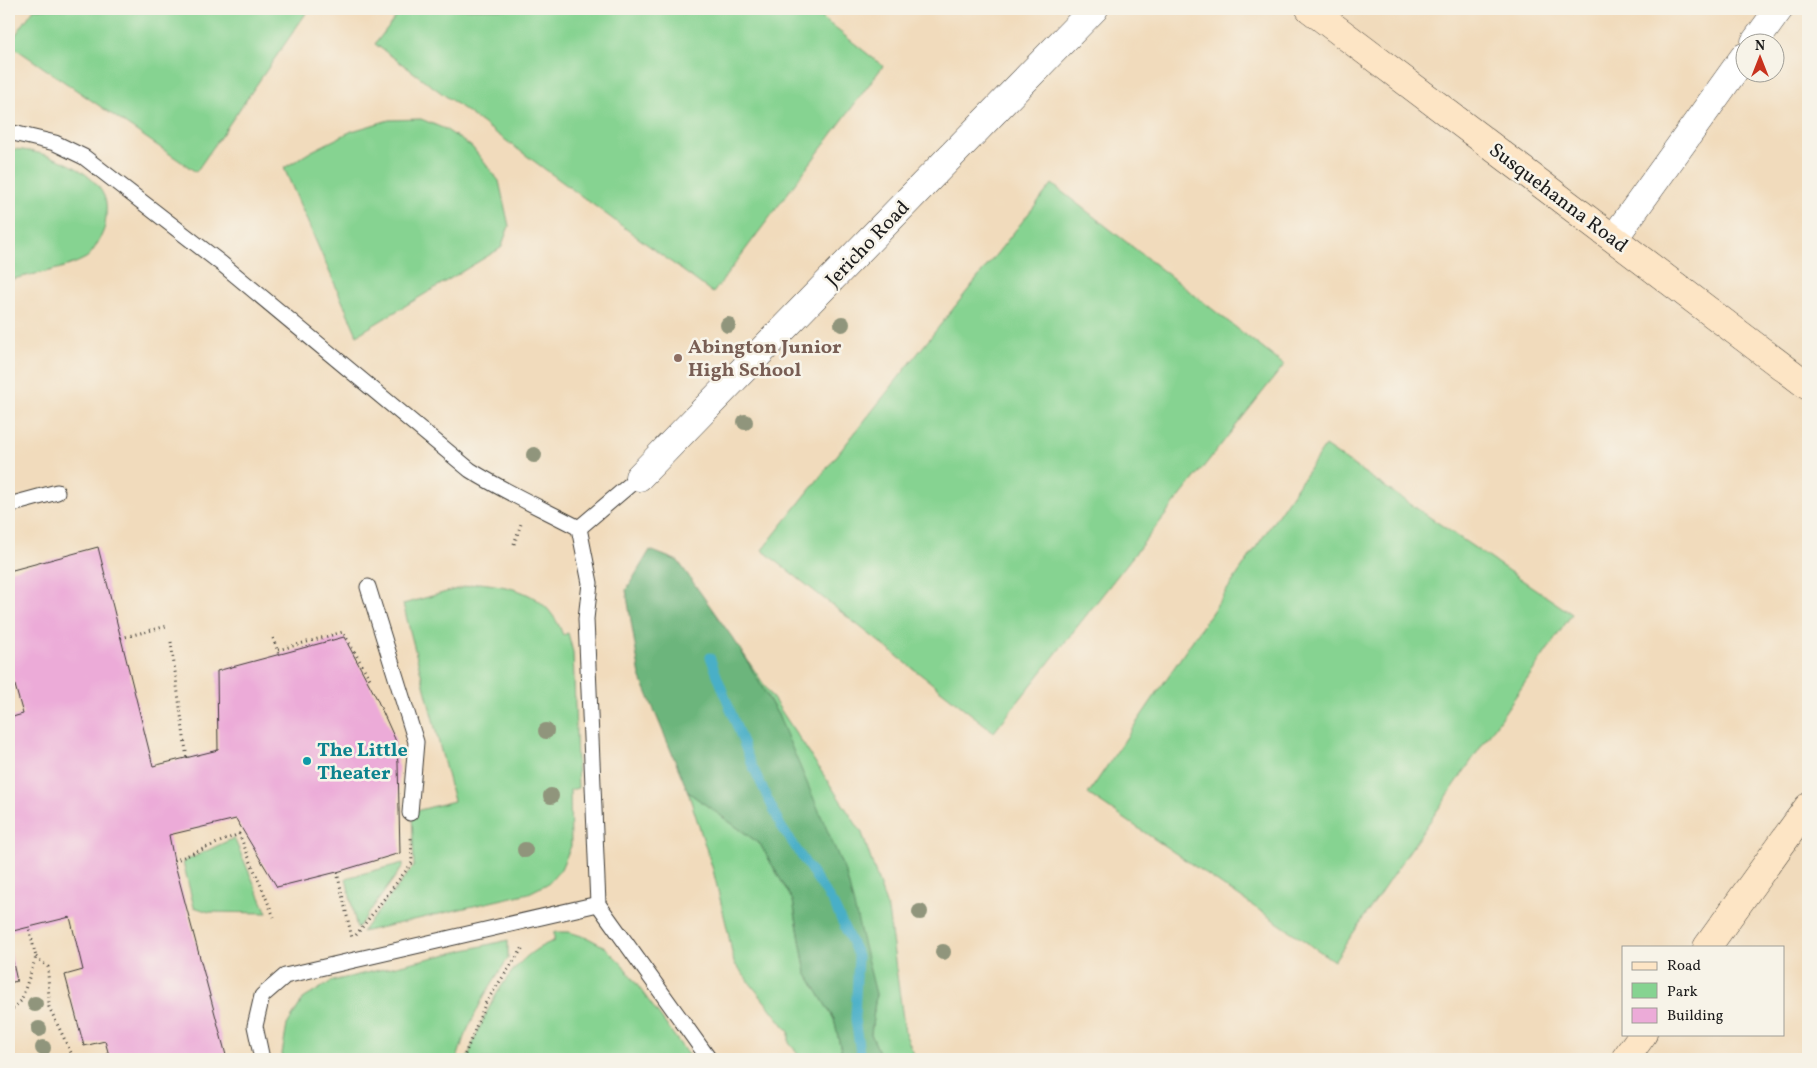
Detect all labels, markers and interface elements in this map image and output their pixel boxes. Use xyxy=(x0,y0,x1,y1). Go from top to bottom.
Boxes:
north arrow xyxy=(1734,32,1784,82)
text: N xyxy=(1755,37,1765,56)
street label: Susquehanna Road xyxy=(1483,137,1633,260)
street label: Jericho Road xyxy=(820,195,917,294)
place label: Abington Junior High School xyxy=(688,334,842,385)
marker: Abington Junior High School xyxy=(672,352,684,364)
place label: The Little Theater xyxy=(317,737,408,788)
marker: The Little Theater xyxy=(301,755,313,767)
legend xyxy=(1622,946,1784,1036)
text: Road xyxy=(1667,956,1701,977)
text: Park xyxy=(1667,982,1698,1003)
text: Building xyxy=(1667,1006,1724,1027)

